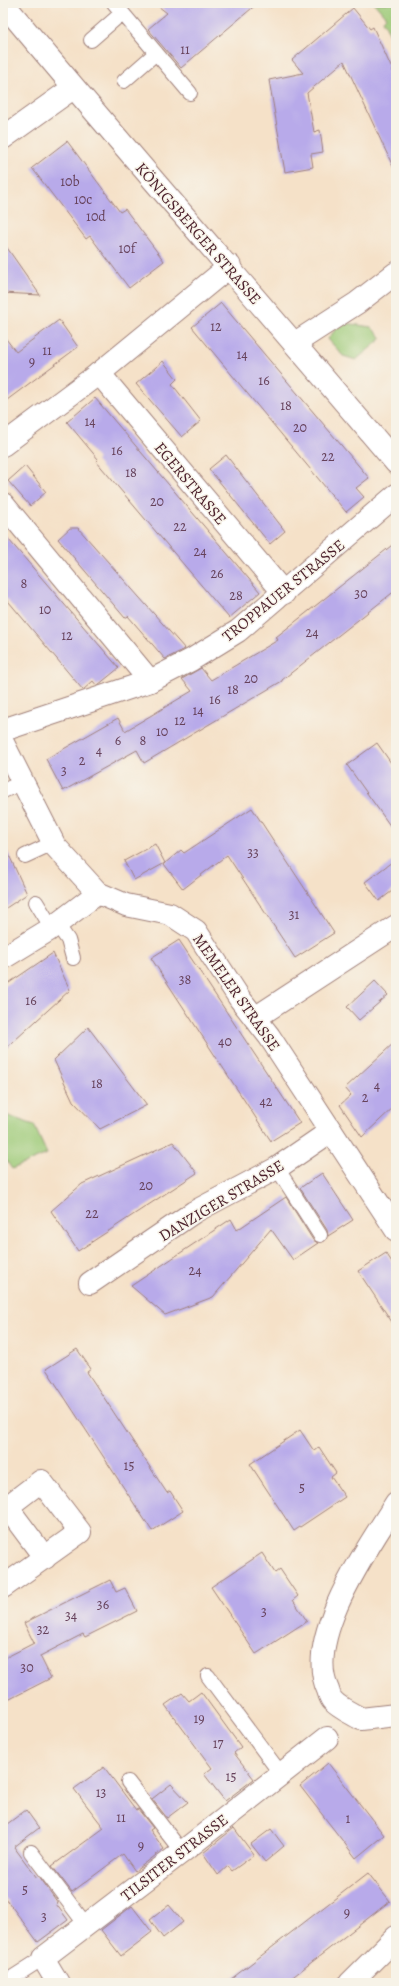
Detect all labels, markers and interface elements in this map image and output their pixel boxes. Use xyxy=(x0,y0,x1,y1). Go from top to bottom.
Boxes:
house number: 11 xyxy=(180,40,190,59)
street label: KÖNIGSBERGER STRASSE xyxy=(130,158,266,309)
house number: 10b xyxy=(60,172,80,191)
house number: 10c xyxy=(74,190,92,209)
house number: 10d xyxy=(86,207,106,226)
house number: 10f xyxy=(119,239,138,258)
house number: 12 xyxy=(210,317,222,336)
house number: 11 xyxy=(42,341,52,360)
house number: 14 xyxy=(236,345,248,364)
house number: 9 xyxy=(29,352,35,371)
house number: 16 xyxy=(258,371,270,390)
house number: 18 xyxy=(280,396,292,415)
house number: 14 xyxy=(84,412,96,431)
house number: 20 xyxy=(293,418,307,437)
street label: EGERSTRASSE xyxy=(149,438,231,530)
house number: 16 xyxy=(111,441,123,460)
house number: 22 xyxy=(321,447,335,466)
house number: 18 xyxy=(125,463,137,482)
house number: 20 xyxy=(150,492,164,511)
house number: 22 xyxy=(173,517,187,536)
street label: TROPPAUER STRASSE xyxy=(218,534,350,647)
house number: 24 xyxy=(194,542,207,561)
house number: 26 xyxy=(210,564,224,583)
house number: 8 xyxy=(21,574,28,593)
house number: 30 xyxy=(354,584,368,603)
house number: 28 xyxy=(229,586,243,605)
house number: 10 xyxy=(39,600,51,619)
house number: 24 xyxy=(306,623,319,642)
house number: 12 xyxy=(61,626,73,645)
house number: 20 xyxy=(244,669,258,688)
house number: 18 xyxy=(227,680,239,699)
house number: 16 xyxy=(209,690,221,709)
house number: 14 xyxy=(192,701,204,720)
house number: 12 xyxy=(174,711,186,730)
house number: 10 xyxy=(156,722,168,741)
house number: 6 xyxy=(115,731,121,750)
house number: 8 xyxy=(140,731,147,750)
house number: 4 xyxy=(96,741,102,760)
house number: 2 xyxy=(79,751,86,770)
house number: 3 xyxy=(61,761,67,780)
house number: 33 xyxy=(247,843,259,862)
house number: 31 xyxy=(289,905,300,924)
street label: MEMELER STRASSE xyxy=(187,929,285,1056)
house number: 38 xyxy=(179,970,192,989)
house number: 16 xyxy=(25,991,37,1010)
house number: 40 xyxy=(218,1032,232,1051)
house number: 18 xyxy=(91,1074,103,1093)
house number: 4 xyxy=(374,1076,380,1095)
house number: 2 xyxy=(362,1088,369,1107)
house number: 42 xyxy=(260,1092,273,1111)
street label: DANZIGER STRASSE xyxy=(155,1155,288,1247)
house number: 20 xyxy=(139,1176,153,1195)
house number: 22 xyxy=(85,1204,99,1223)
house number: 24 xyxy=(189,1261,202,1280)
house number: 15 xyxy=(124,1456,134,1475)
house number: 5 xyxy=(299,1478,305,1497)
house number: 36 xyxy=(97,1595,109,1614)
house number: 3 xyxy=(261,1602,267,1621)
house number: 34 xyxy=(65,1606,77,1625)
house number: 32 xyxy=(37,1620,50,1639)
house number: 30 xyxy=(20,1658,34,1677)
house number: 19 xyxy=(193,1709,205,1728)
house number: 17 xyxy=(213,1734,223,1753)
house number: 15 xyxy=(226,1767,236,1786)
house number: 13 xyxy=(96,1783,106,1802)
house number: 11 xyxy=(116,1808,126,1827)
street label: TILSITER STRASSE xyxy=(116,1809,233,1907)
house number: 1 xyxy=(346,1809,351,1828)
house number: 9 xyxy=(138,1836,144,1855)
house number: 5 xyxy=(22,1880,28,1899)
house number: 9 xyxy=(344,1903,350,1922)
house number: 3 xyxy=(41,1907,47,1926)

